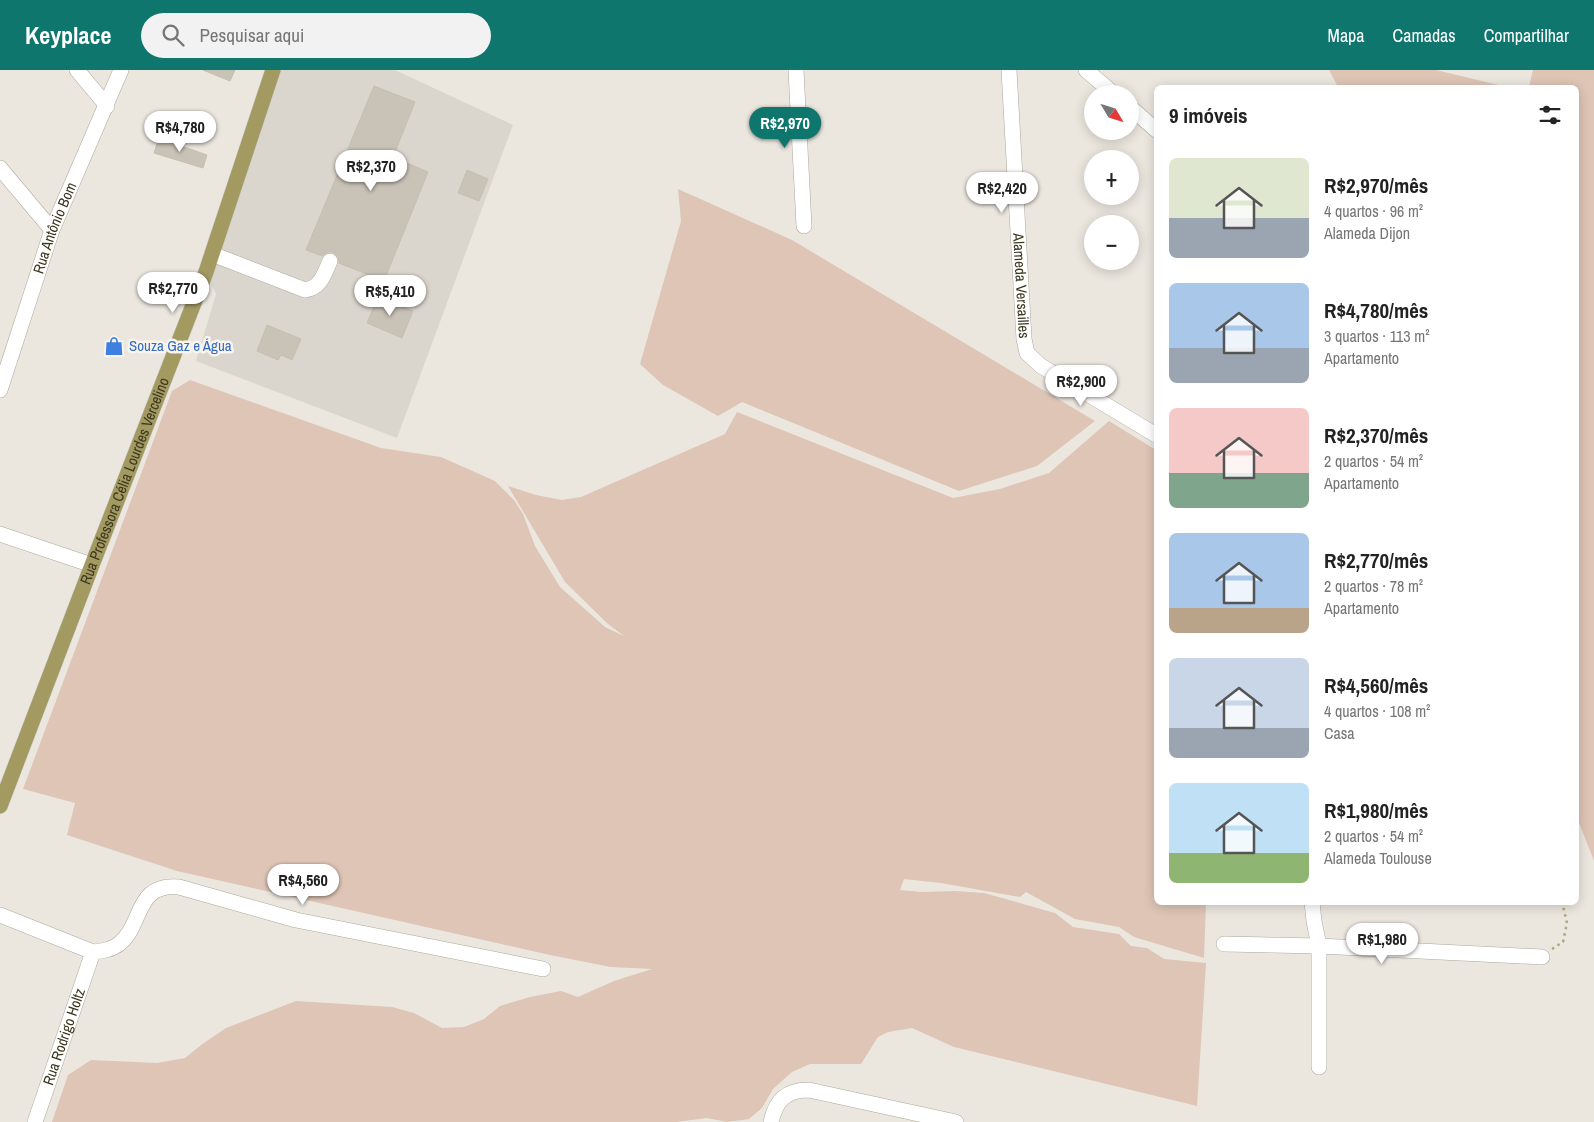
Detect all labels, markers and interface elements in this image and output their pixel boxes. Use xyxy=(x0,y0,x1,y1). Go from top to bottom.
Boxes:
search box xyxy=(141,13,491,58)
text: Keyplace xyxy=(25,19,111,51)
icon: search xyxy=(159,21,187,49)
text: Pesquisar aqui xyxy=(199,22,304,48)
text: Mapa xyxy=(1328,23,1365,48)
text: Camadas xyxy=(1393,23,1456,48)
text: Compartilhar xyxy=(1484,23,1569,48)
north arrow xyxy=(1084,85,1139,140)
map controls xyxy=(1084,85,1139,270)
text: 9 imóveis xyxy=(1169,101,1248,130)
icon: filters xyxy=(1536,101,1564,129)
pin: R$2,970 xyxy=(739,106,831,149)
pin: R$4,780 xyxy=(134,111,226,153)
text: R$2,970 xyxy=(760,112,810,134)
text: R$4,780 xyxy=(155,116,205,138)
pin: R$2,370 xyxy=(325,150,417,192)
button: + xyxy=(1084,150,1139,205)
text: R$2,370 xyxy=(346,155,396,177)
text: R$2,970/mês xyxy=(1324,171,1428,200)
pin: R$2,420 xyxy=(956,172,1048,214)
text: R$2,420 xyxy=(977,177,1027,199)
icon: home xyxy=(1209,178,1269,238)
street label: Rua Antônio Bom xyxy=(27,179,81,276)
text: 4 quartos · 96 m² xyxy=(1324,200,1423,222)
button: − xyxy=(1084,215,1139,270)
text: Alameda Dijon xyxy=(1324,222,1410,244)
street label: Alameda Versailles xyxy=(1008,231,1035,339)
pin: R$2,770 xyxy=(127,272,219,314)
pin: R$5,410 xyxy=(344,274,436,317)
text: R$2,770 xyxy=(148,277,198,299)
text: R$5,410 xyxy=(365,280,415,302)
text: R$4,780/mês xyxy=(1324,296,1428,325)
icon: home xyxy=(1209,303,1269,363)
text: 3 quartos · 113 m² xyxy=(1324,325,1430,347)
shop icon: Souza Gaz e Água xyxy=(103,335,125,357)
place label: Souza Gaz e Água xyxy=(129,335,232,356)
text: Apartamento xyxy=(1324,347,1399,369)
pin: R$2,900 xyxy=(1035,364,1127,407)
text: R$2,900 xyxy=(1056,370,1106,392)
street label: Rua Professora Célia Lourdes Vercelino xyxy=(75,374,174,587)
text: R$2,370/mês xyxy=(1324,421,1428,450)
icon: home xyxy=(1209,428,1269,488)
text: 2 quartos · 54 m² xyxy=(1324,450,1423,472)
text: Apartamento xyxy=(1324,472,1399,494)
text: R$2,770/mês xyxy=(1324,546,1428,575)
icon: home xyxy=(1209,553,1269,613)
text: 2 quartos · 78 m² xyxy=(1324,575,1423,597)
text: Apartamento xyxy=(1324,597,1399,619)
text: R$4,560/mês xyxy=(1324,671,1428,700)
icon: home xyxy=(1209,678,1269,738)
text: 4 quartos · 108 m² xyxy=(1324,700,1430,722)
text: Casa xyxy=(1324,722,1355,744)
text: R$1,980/mês xyxy=(1324,796,1428,825)
icon: home xyxy=(1209,803,1269,863)
text: 2 quartos · 54 m² xyxy=(1324,825,1423,847)
text: Alameda Toulouse xyxy=(1324,847,1432,869)
pin: R$4,560 xyxy=(257,864,349,906)
text: R$4,560 xyxy=(278,869,328,891)
pin: R$1,980 xyxy=(1336,922,1428,965)
text: R$1,980 xyxy=(1357,928,1407,950)
street label: Rua Rodrigo Holtz xyxy=(37,985,90,1088)

